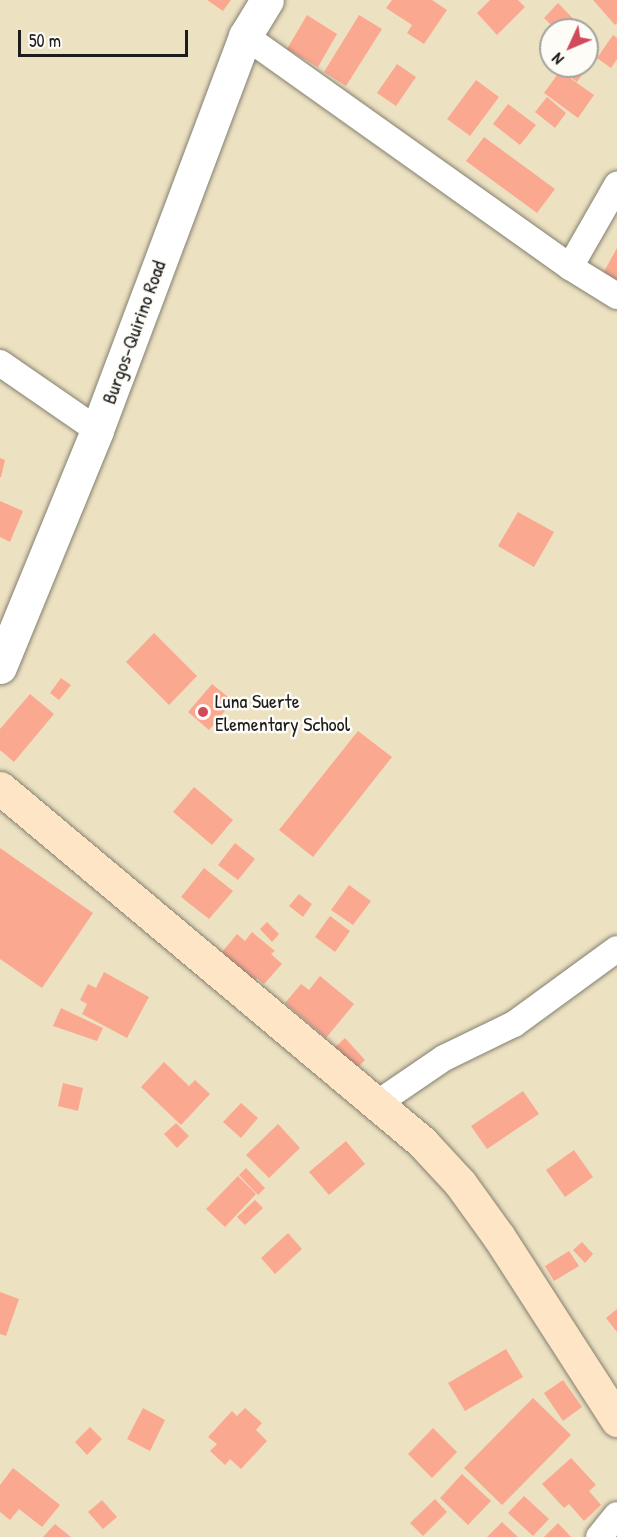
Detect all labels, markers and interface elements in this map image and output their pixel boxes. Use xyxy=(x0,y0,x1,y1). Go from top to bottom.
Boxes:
scale bar xyxy=(21,18,190,56)
north arrow xyxy=(539,18,599,78)
text: 50 m xyxy=(29,28,61,53)
text: N xyxy=(547,48,568,70)
street label: Burgos-Quirino Road xyxy=(96,257,170,407)
place label: Luna Suerte Elementary School xyxy=(215,688,350,735)
marker: Luna Suerte Elementary School xyxy=(196,705,210,719)

